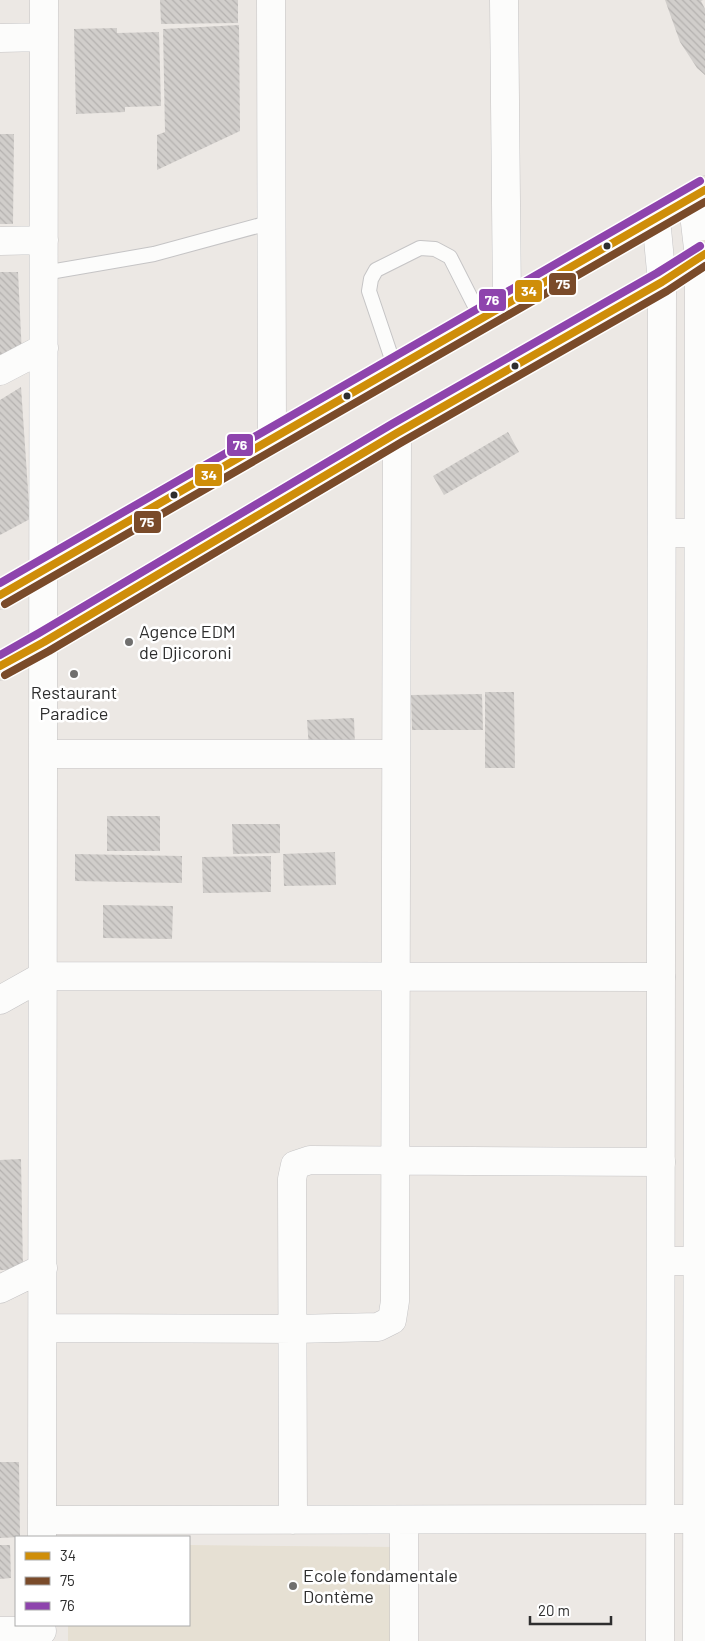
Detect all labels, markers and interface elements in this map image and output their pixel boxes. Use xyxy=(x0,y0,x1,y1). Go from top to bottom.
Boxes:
unlabelled marker xyxy=(602,241,612,251)
line badge: 75 xyxy=(548,272,577,296)
text: 75 xyxy=(556,275,571,292)
line badge: 34 xyxy=(514,279,543,303)
text: 34 xyxy=(521,282,537,299)
line badge: 76 xyxy=(478,288,507,312)
text: 76 xyxy=(485,291,500,308)
unlabelled marker xyxy=(510,361,520,371)
unlabelled marker xyxy=(342,391,352,401)
line badge: 76 xyxy=(226,433,254,457)
text: 76 xyxy=(233,436,248,453)
line badge: 34 xyxy=(194,463,223,487)
text: 34 xyxy=(201,466,217,483)
unlabelled marker xyxy=(169,490,179,500)
line badge: 75 xyxy=(133,510,162,534)
text: 75 xyxy=(140,513,155,530)
place label: Agence EDM de Djicoroni xyxy=(139,620,236,663)
marker: Agence EDM de Djicoroni xyxy=(123,636,135,648)
marker: Restaurant Paradice xyxy=(68,668,80,680)
place label: Restaurant Paradice xyxy=(31,681,117,724)
legend xyxy=(15,1536,190,1626)
text: 34 xyxy=(60,1546,76,1564)
place label: Ecole fondamentale Dontème xyxy=(303,1564,458,1607)
text: 75 xyxy=(60,1571,75,1589)
marker: Ecole fondamentale Dontème xyxy=(287,1580,299,1592)
scale bar xyxy=(530,1594,611,1626)
text: 76 xyxy=(60,1596,75,1614)
text: 20 m xyxy=(538,1601,570,1619)

